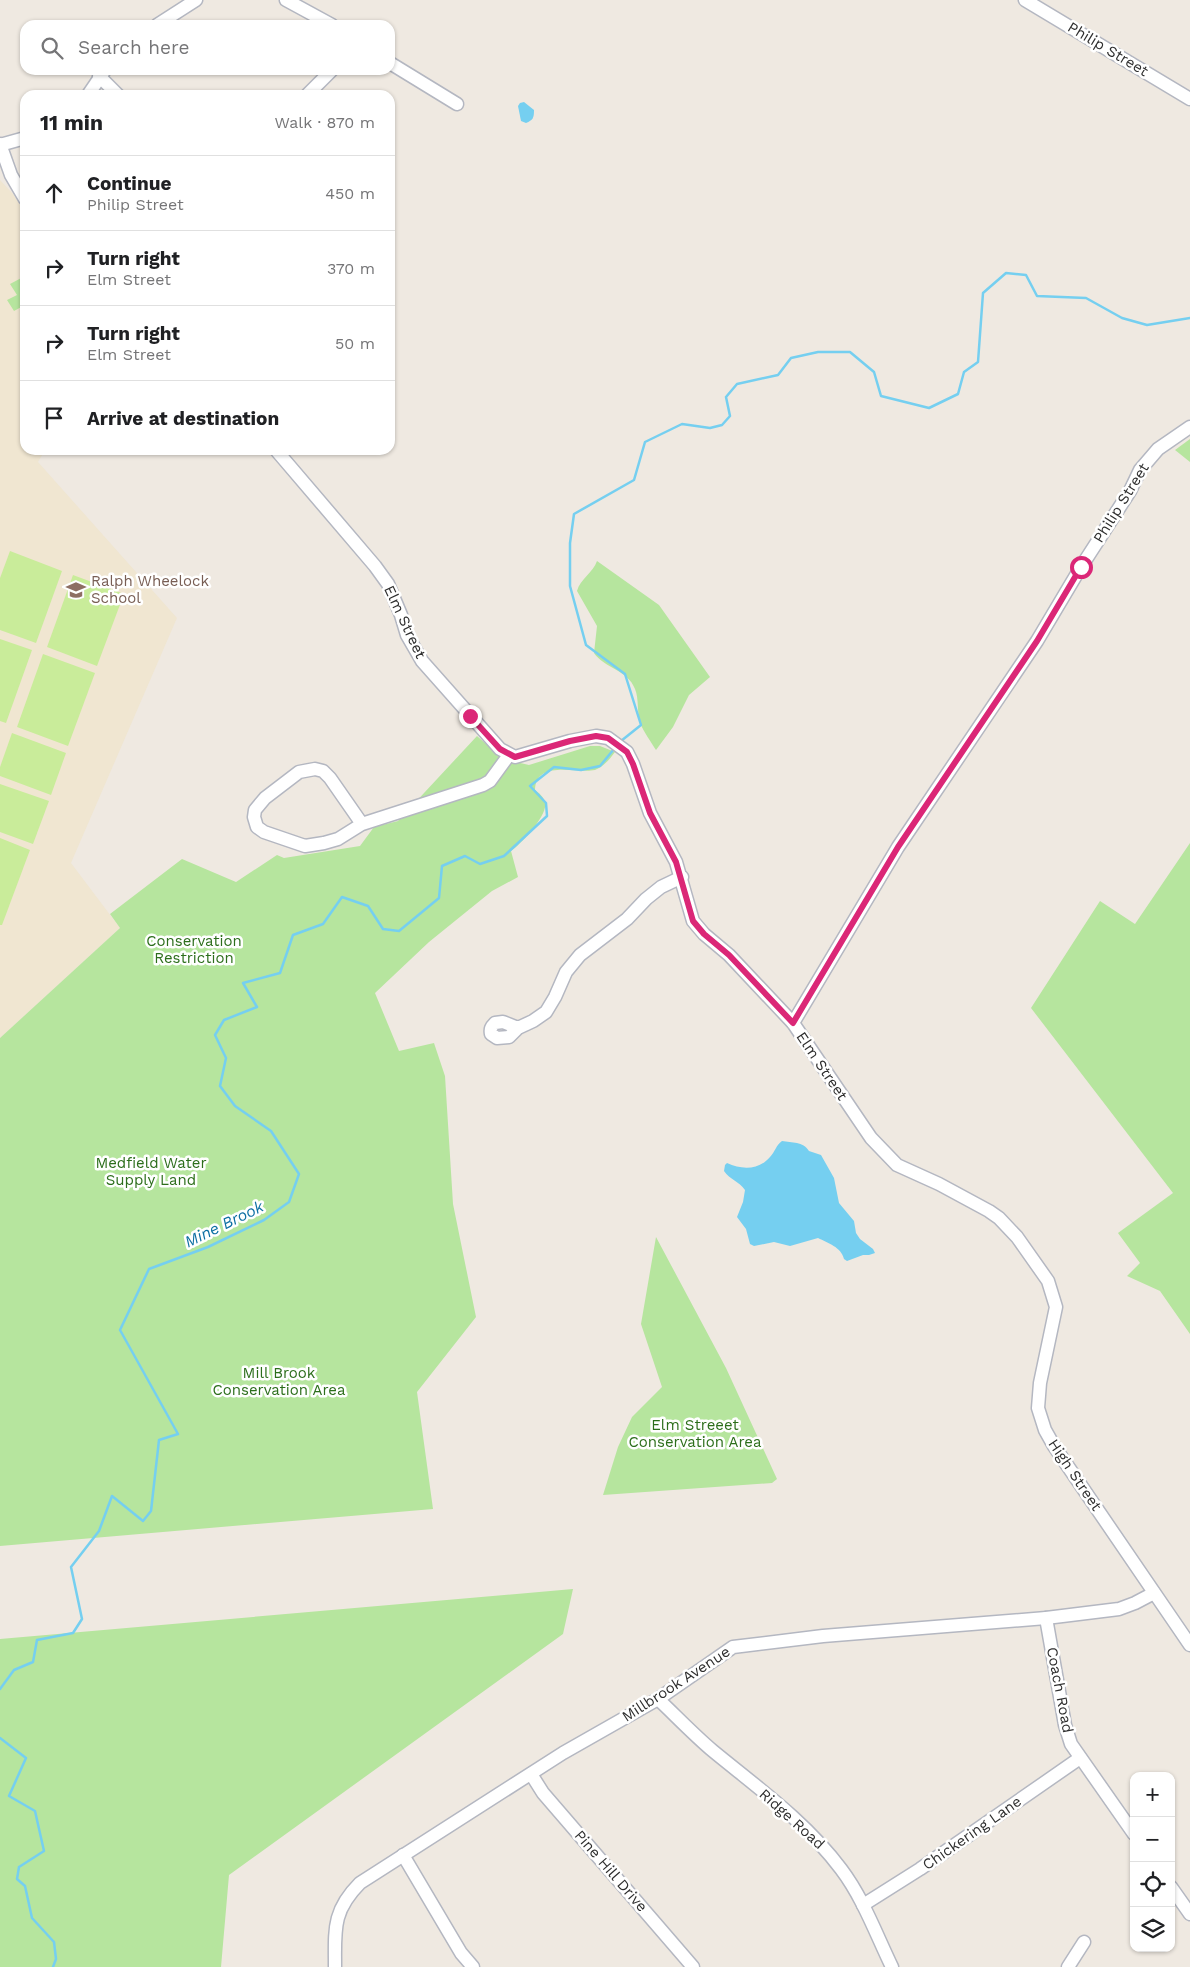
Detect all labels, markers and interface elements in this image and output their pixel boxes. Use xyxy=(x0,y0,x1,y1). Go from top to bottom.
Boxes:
street label: Philip Street xyxy=(1064,18,1152,80)
search box xyxy=(20,20,395,75)
icon: search xyxy=(38,34,66,62)
text: Search here xyxy=(78,36,189,59)
text: 11 min xyxy=(40,110,103,135)
text: Walk · 870 m xyxy=(275,113,375,132)
text: Continue xyxy=(87,172,171,195)
icon: ahead xyxy=(40,179,68,207)
text: 450 m xyxy=(325,184,375,203)
text: Philip Street xyxy=(87,195,184,214)
text: Turn right xyxy=(87,247,180,270)
icon: right xyxy=(40,254,68,282)
text: 370 m xyxy=(327,259,375,278)
text: Elm Street xyxy=(87,270,171,289)
text: Turn right xyxy=(87,322,180,345)
icon: right xyxy=(40,329,68,357)
text: 50 m xyxy=(335,334,375,353)
text: Elm Street xyxy=(87,345,171,364)
icon: arrive xyxy=(40,404,68,432)
text: Arrive at destination xyxy=(87,407,279,430)
street label: Philip Street xyxy=(1089,459,1153,546)
route start xyxy=(1070,556,1093,579)
place label: Ralph Wheelock School xyxy=(91,572,210,607)
school or university icon: Ralph Wheelock School xyxy=(65,579,87,601)
street label: Elm Street xyxy=(380,583,430,662)
route end xyxy=(459,705,482,728)
park label: Conservation Restriction xyxy=(146,932,242,967)
street label: Elm Street xyxy=(793,1028,852,1104)
park label: Medfield Water Supply Land xyxy=(95,1154,207,1189)
water label: Mine Brook xyxy=(181,1196,268,1251)
park label: Mill Brook Conservation Area xyxy=(212,1364,346,1399)
park label: Elm Streeet Conservation Area xyxy=(628,1416,762,1451)
street label: High Street xyxy=(1044,1436,1106,1515)
street label: Millbrook Avenue xyxy=(619,1642,733,1726)
street label: Coach Road xyxy=(1043,1645,1077,1735)
map controls xyxy=(1130,1772,1175,1952)
button: + xyxy=(1130,1772,1175,1817)
street label: Ridge Road xyxy=(756,1785,828,1853)
street label: Chickering Lane xyxy=(919,1792,1025,1874)
button: − xyxy=(1130,1817,1175,1862)
street label: Pine Hill Drive xyxy=(571,1826,651,1916)
button: locate xyxy=(1130,1862,1175,1907)
button: layers xyxy=(1130,1907,1175,1952)

